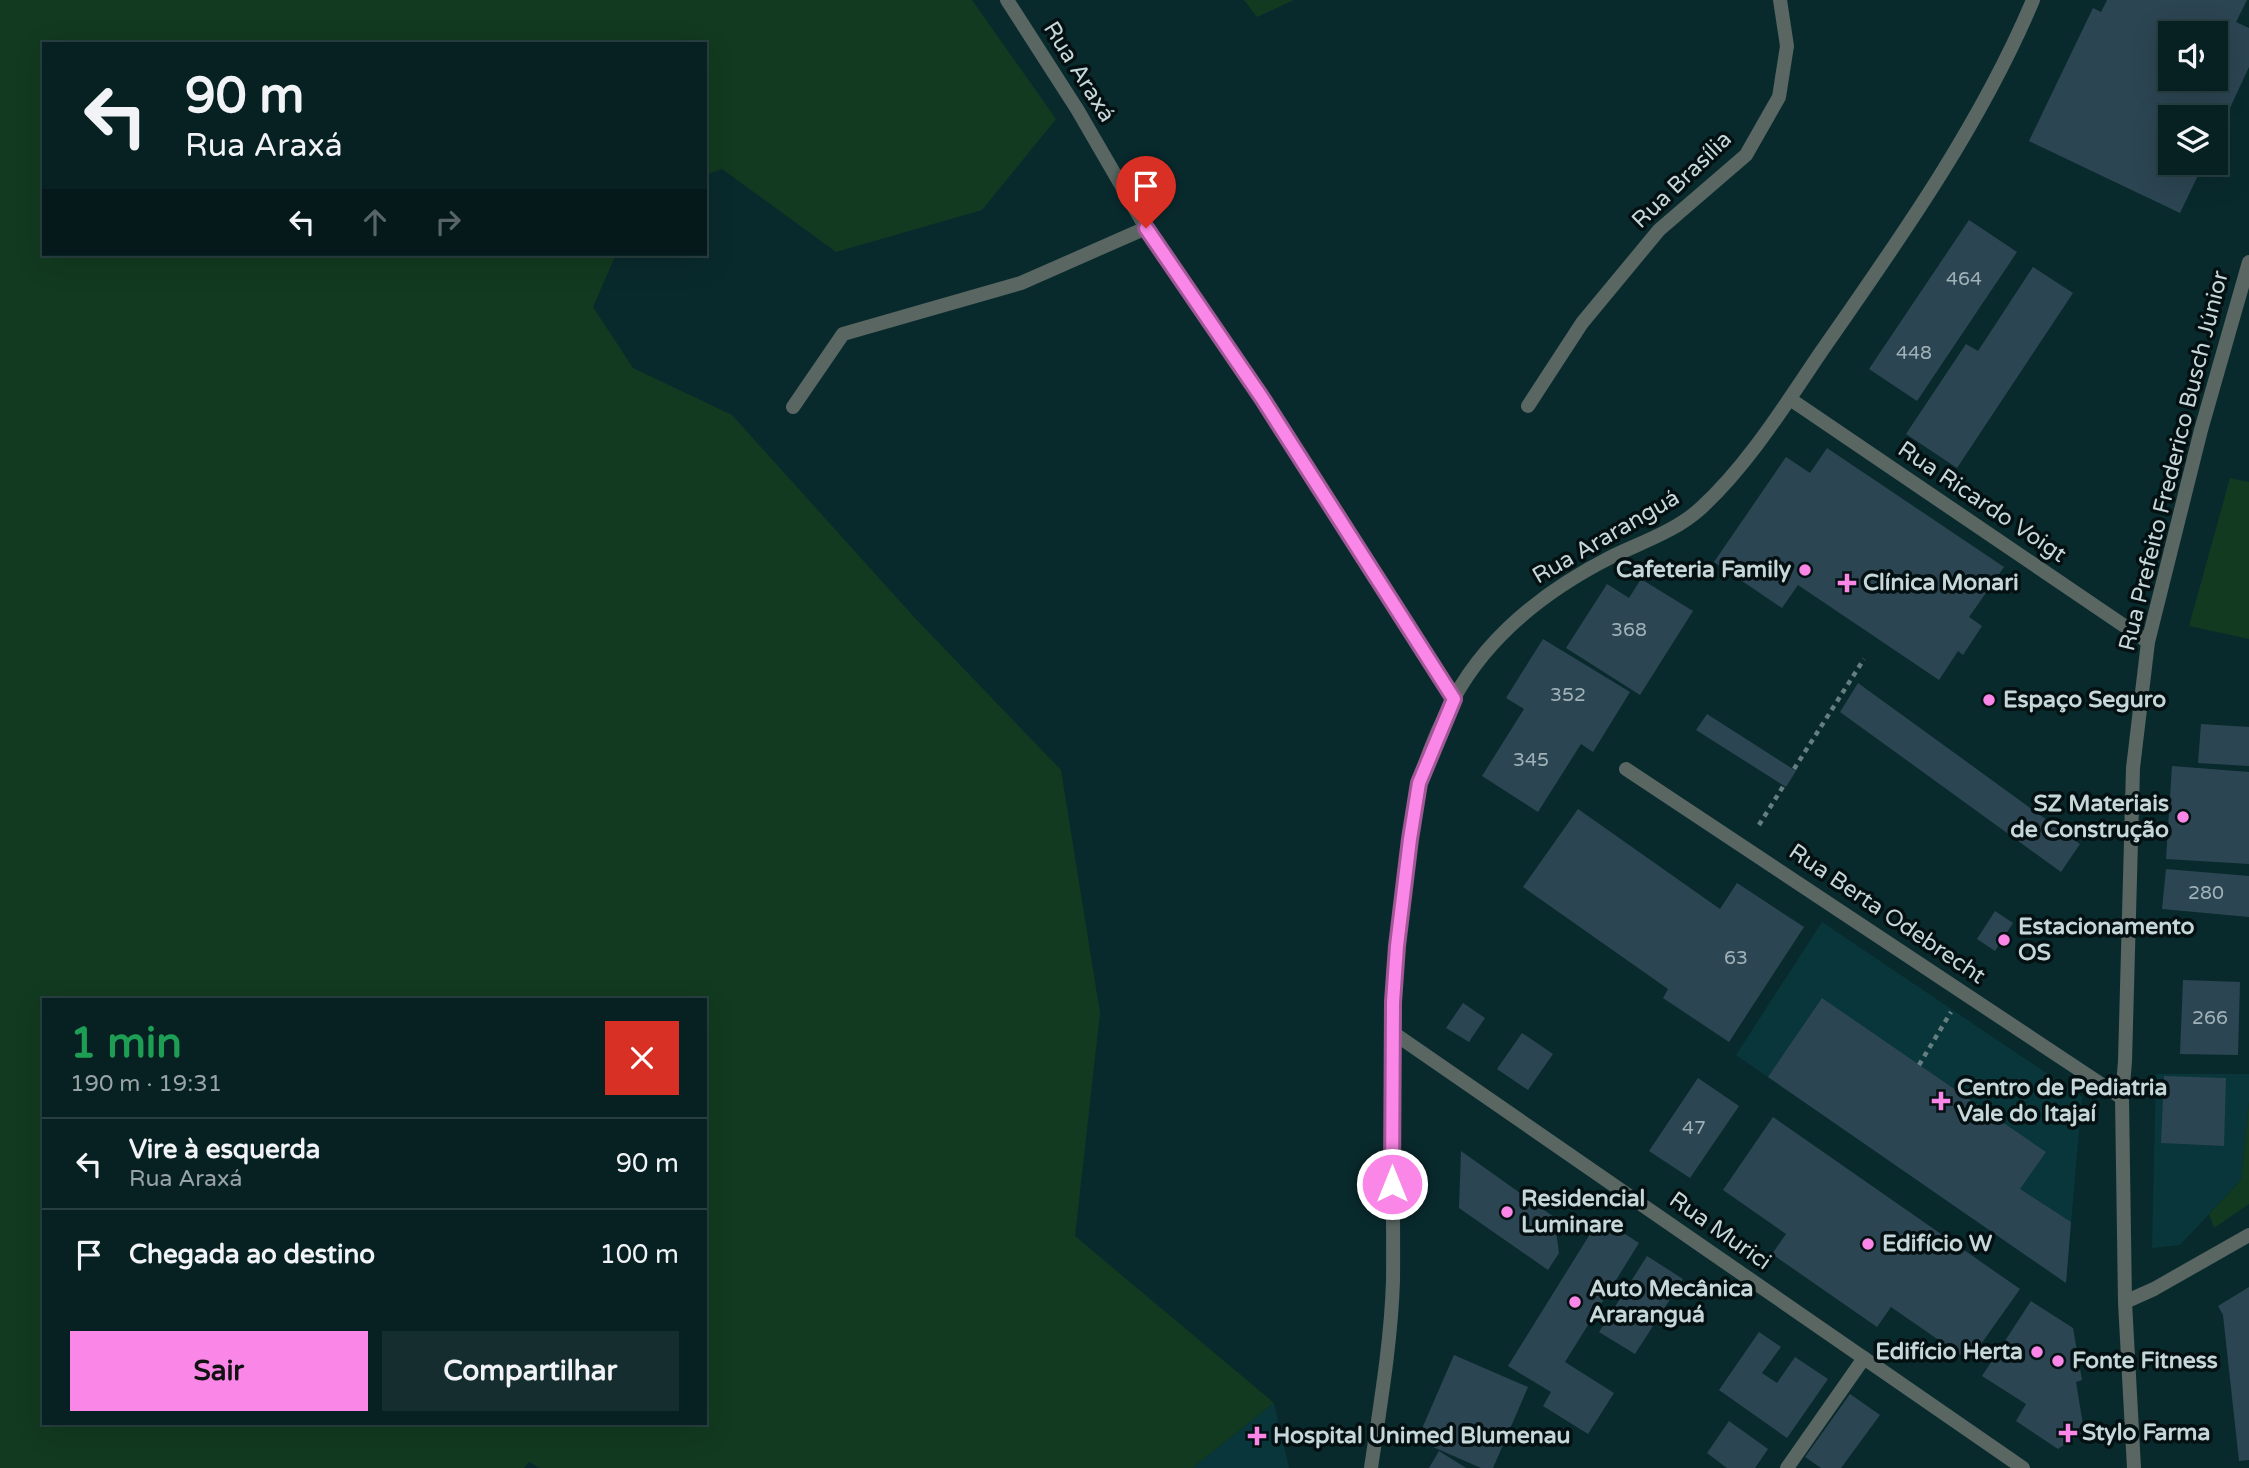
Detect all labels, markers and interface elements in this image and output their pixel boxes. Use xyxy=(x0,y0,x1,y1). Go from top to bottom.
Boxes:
street label: Rua Araxá xyxy=(1037,16,1121,128)
map controls xyxy=(2158,21,2228,175)
button: sound xyxy=(2158,21,2228,91)
text: 90 m xyxy=(185,67,304,126)
icon: left xyxy=(70,70,161,161)
button: layers xyxy=(2158,105,2228,175)
street label: Rua Brasília xyxy=(1626,125,1738,235)
text: Rua Araxá xyxy=(185,127,343,165)
pin xyxy=(1116,156,1176,228)
icon: arrive xyxy=(1127,167,1165,205)
icon: left xyxy=(283,203,321,241)
icon: ahead xyxy=(356,203,394,241)
icon: right xyxy=(429,203,467,241)
house number: 464 xyxy=(1946,268,1982,290)
street label: Rua Prefeito Frederico Busch Júnior xyxy=(2113,268,2235,654)
house number: 448 xyxy=(1896,342,1932,364)
street label: Rua Ricardo Voigt xyxy=(1892,435,2072,569)
street label: Rua Araranguá xyxy=(1527,484,1685,590)
place label: Cafeteria Family xyxy=(1616,556,1792,584)
marker: Cafeteria Family xyxy=(1797,562,1813,578)
place label: Clínica Monari xyxy=(1863,569,2019,597)
marker: Clínica Monari xyxy=(1837,573,1857,593)
house number: 368 xyxy=(1611,619,1647,641)
house number: 352 xyxy=(1550,684,1586,706)
place label: Espaço Seguro xyxy=(2003,686,2166,714)
marker: Espaço Seguro xyxy=(1981,692,1997,708)
house number: 345 xyxy=(1513,749,1549,771)
place label: SZ Materiais de Construção xyxy=(2010,790,2169,844)
marker: SZ Materiais de Construção xyxy=(2175,809,2191,825)
street label: Rua Berta Odebrecht xyxy=(1783,838,1991,990)
house number: 280 xyxy=(2188,882,2224,904)
place label: Estacionamento OS xyxy=(2018,913,2195,967)
marker: Estacionamento OS xyxy=(1996,932,2012,948)
house number: 63 xyxy=(1724,947,1748,969)
house number: 266 xyxy=(2192,1007,2228,1029)
text: 1 min xyxy=(70,1018,182,1069)
button: close xyxy=(605,1021,679,1095)
text: 190 m · 19:31 xyxy=(70,1070,222,1098)
place label: Centro de Pediatria Vale do Itajaí xyxy=(1957,1074,2167,1128)
marker: Centro de Pediatria Vale do Itajaí xyxy=(1931,1091,1951,1111)
house number: 47 xyxy=(1682,1117,1706,1139)
text: Vire à esquerda xyxy=(129,1134,320,1165)
icon: left xyxy=(70,1145,108,1183)
position arrow xyxy=(1355,1147,1429,1221)
text: 90 m xyxy=(616,1148,679,1179)
text: Rua Araxá xyxy=(129,1165,242,1193)
place label: Residencial Luminare xyxy=(1521,1185,1645,1239)
street label: Rua Murici xyxy=(1664,1186,1776,1276)
marker: Residencial Luminare xyxy=(1499,1204,1515,1220)
place label: Edifício W xyxy=(1882,1230,1993,1258)
icon: arrive xyxy=(70,1236,108,1274)
marker: Edifício W xyxy=(1860,1236,1876,1252)
text: Chegada ao destino xyxy=(129,1239,375,1270)
text: 100 m xyxy=(599,1239,679,1270)
place label: Auto Mecânica Araranguá xyxy=(1589,1275,1753,1329)
marker: Auto Mecânica Araranguá xyxy=(1567,1294,1583,1310)
button: Sair xyxy=(70,1331,368,1411)
button: Compartilhar xyxy=(382,1331,679,1411)
place label: Edifício Herta xyxy=(1875,1338,2023,1366)
marker: Edifício Herta xyxy=(2029,1344,2045,1360)
place label: Fonte Fitness xyxy=(2072,1347,2218,1375)
marker: Fonte Fitness xyxy=(2050,1353,2066,1369)
place label: Stylo Farma xyxy=(2082,1419,2210,1447)
place label: Hospital Unimed Blumenau xyxy=(1273,1422,1571,1450)
marker: Stylo Farma xyxy=(2060,1425,2076,1441)
marker: Hospital Unimed Blumenau xyxy=(1247,1426,1267,1446)

